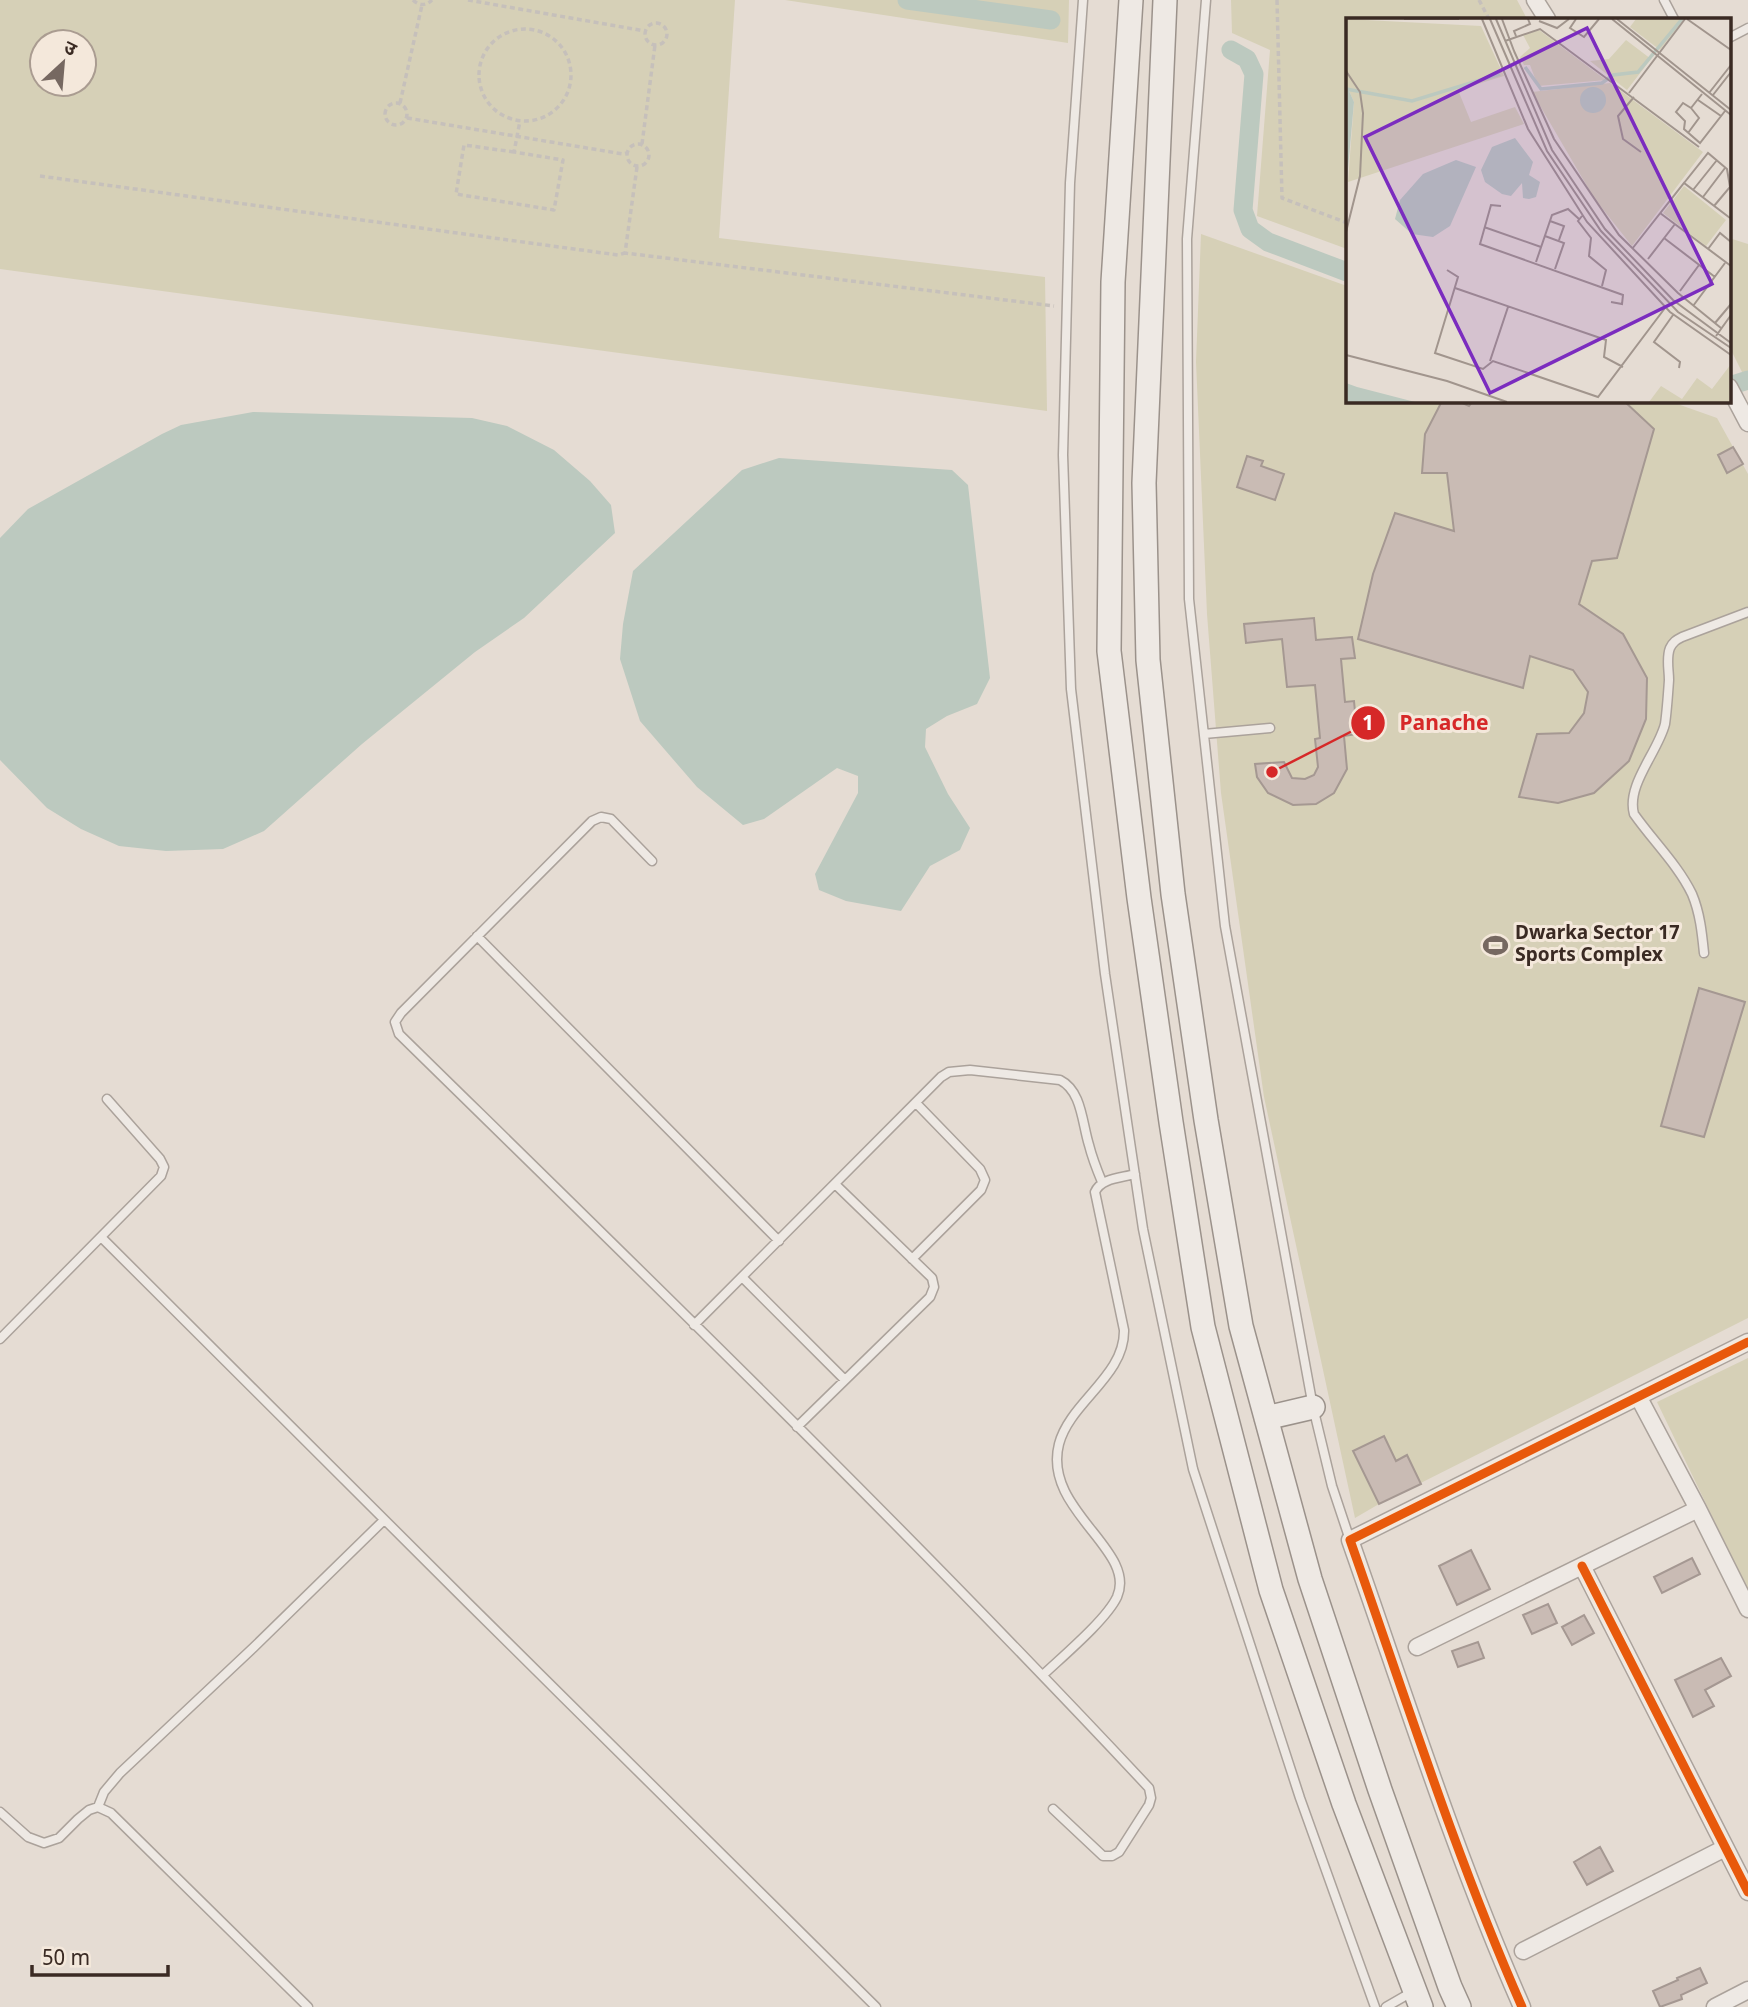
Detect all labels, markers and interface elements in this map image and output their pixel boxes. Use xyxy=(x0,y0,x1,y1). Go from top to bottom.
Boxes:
inset map xyxy=(1346,18,1730,402)
north arrow xyxy=(28,28,98,98)
text: उ xyxy=(59,36,81,64)
callout: Panache xyxy=(1350,702,1502,744)
text: 1 xyxy=(1362,711,1374,739)
text: Panache xyxy=(1400,711,1488,739)
place label: Dwarka Sector 17 Sports Complex xyxy=(1515,922,1680,969)
sports icon: Dwarka Sector 17 Sports Complex xyxy=(1481,931,1509,959)
scale bar xyxy=(32,1934,168,1978)
text: 50 m xyxy=(42,1946,90,1974)

